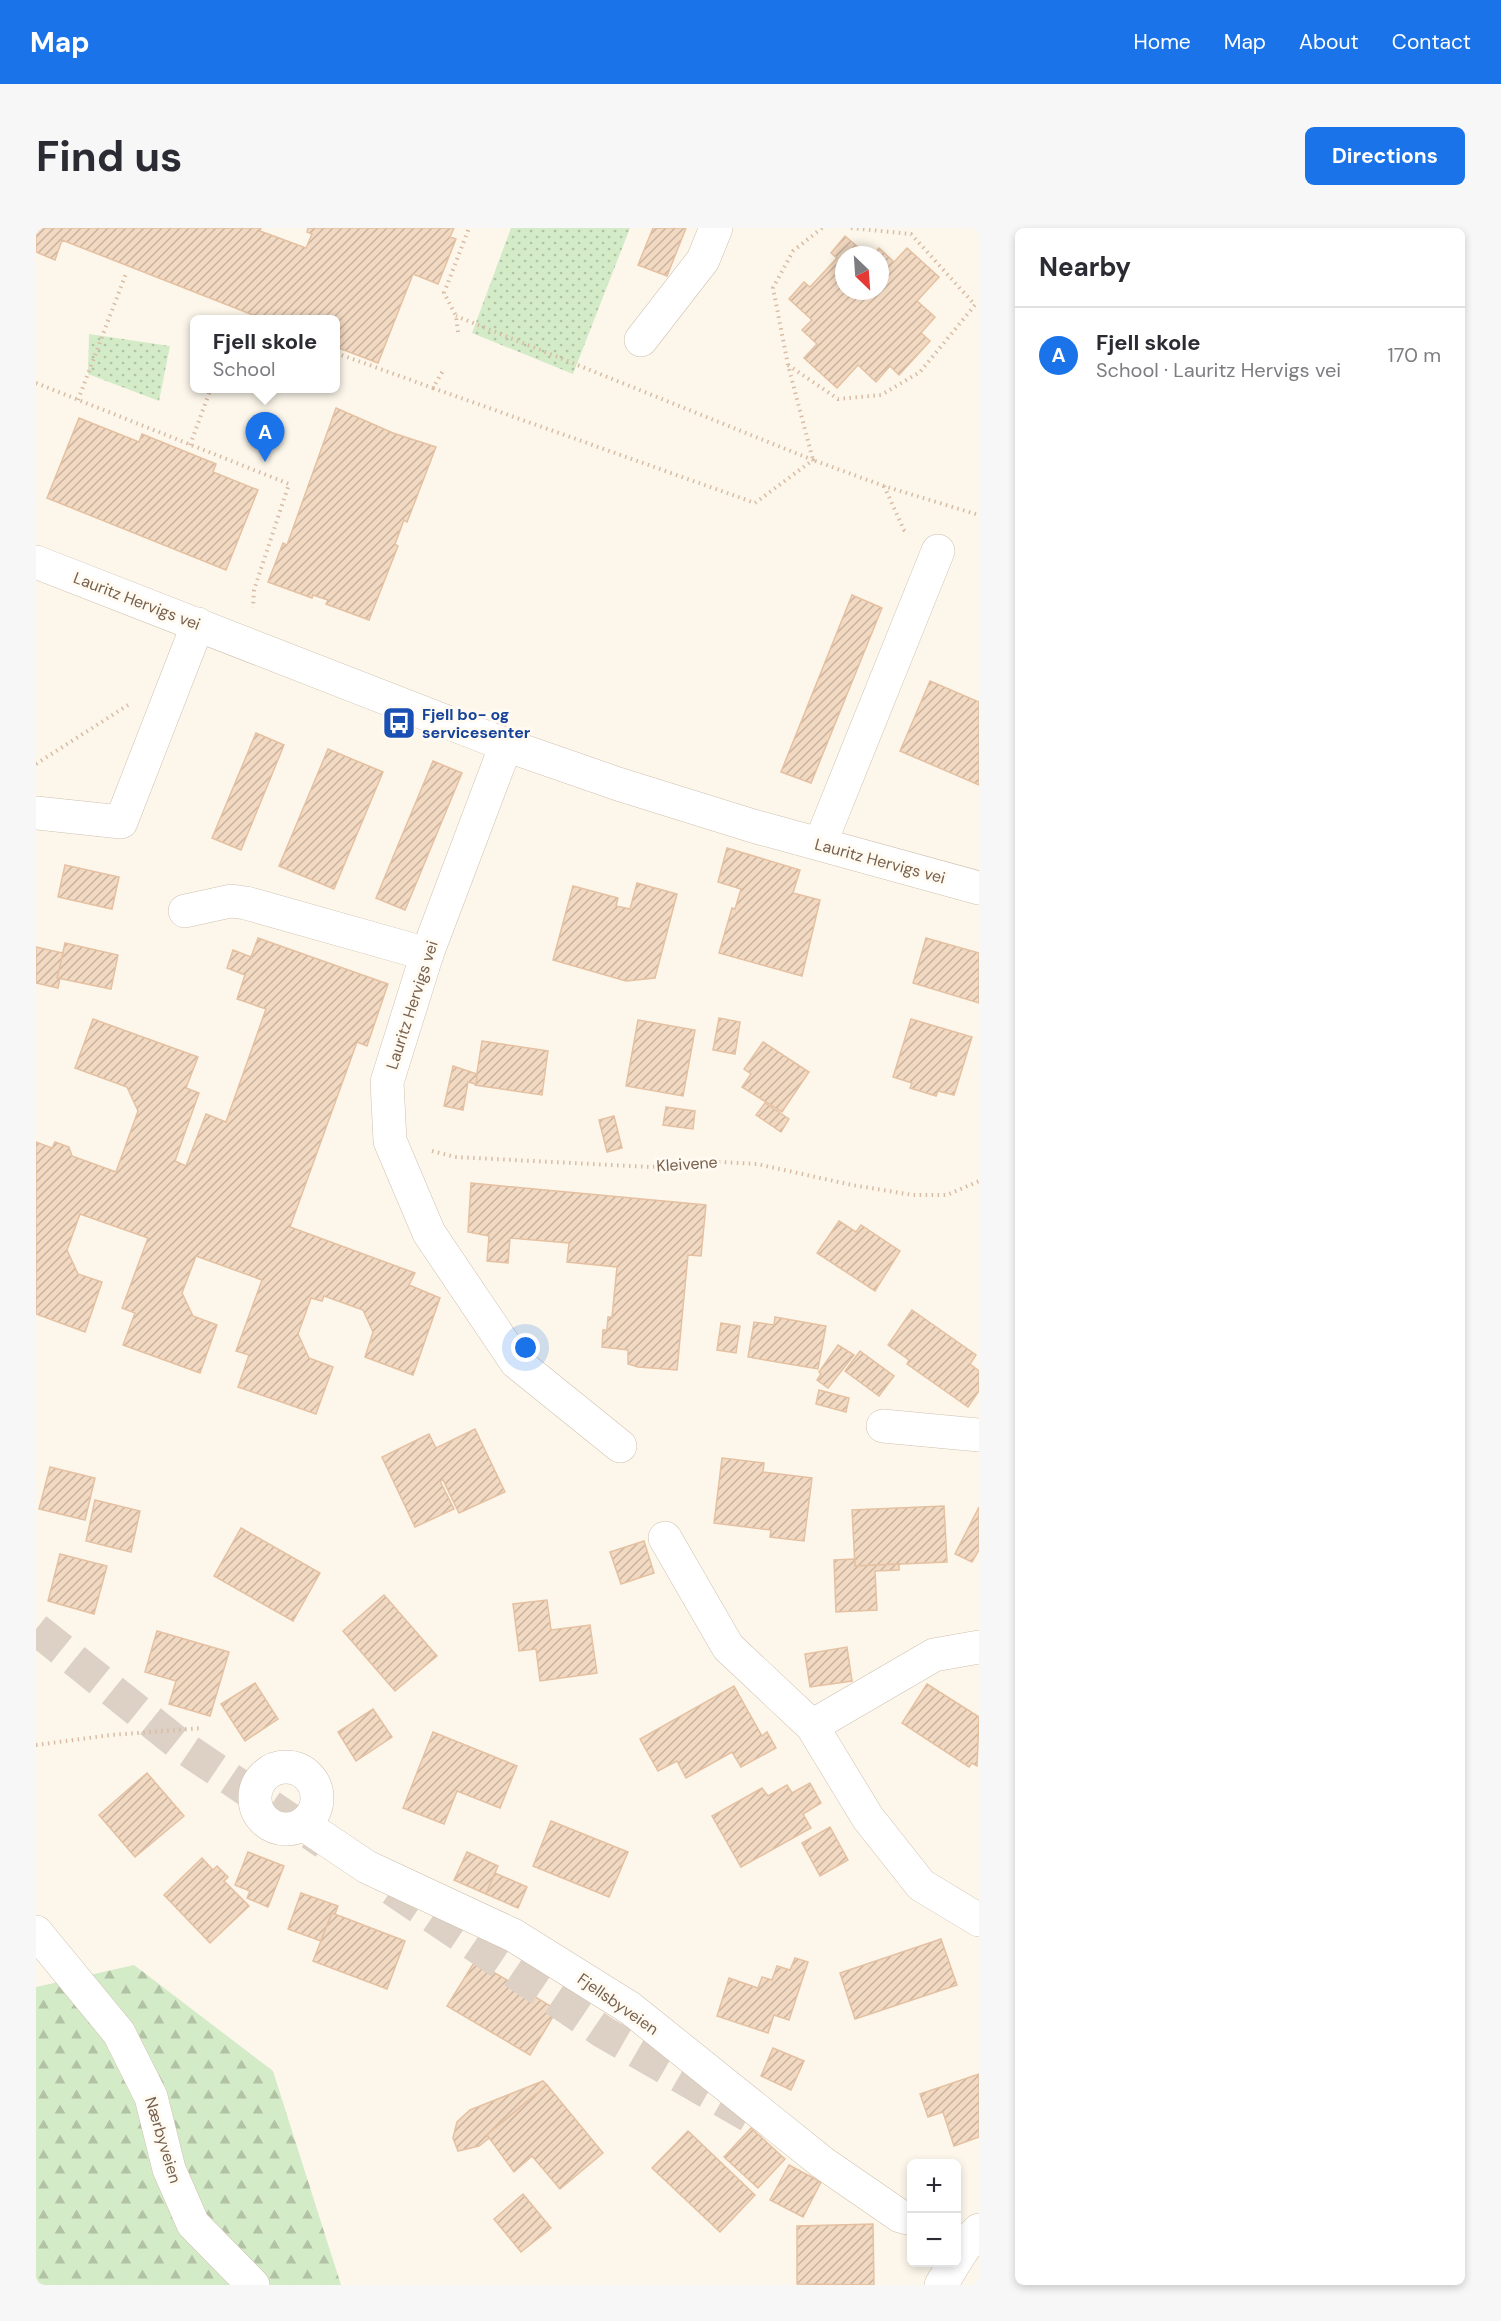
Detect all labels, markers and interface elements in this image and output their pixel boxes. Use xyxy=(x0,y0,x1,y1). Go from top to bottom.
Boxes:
text: Map xyxy=(30,24,90,61)
text: Home xyxy=(1133,28,1191,56)
text: Map xyxy=(1224,28,1266,56)
text: About xyxy=(1299,28,1359,56)
text: Contact xyxy=(1392,28,1471,56)
button: Directions xyxy=(1305,127,1465,185)
text: Find us xyxy=(36,129,182,184)
north arrow xyxy=(835,246,889,300)
text: Nearby xyxy=(1039,250,1131,284)
popup xyxy=(190,315,340,393)
text: Fjell skole xyxy=(213,327,317,356)
text: Fjell skole xyxy=(1096,328,1200,357)
text: A xyxy=(1051,342,1066,368)
text: 170 m xyxy=(1388,342,1441,368)
text: School xyxy=(213,356,276,382)
text: School · Lauritz Hervigs vei xyxy=(1096,357,1341,383)
pin: A xyxy=(246,412,284,462)
street label: Lauritz Hervigs vei xyxy=(71,567,203,635)
place label: Fjell bo- og servicesenter xyxy=(422,704,531,743)
bus stop icon: Fjell bo- og servicesenter xyxy=(381,705,417,741)
street label: Lauritz Hervigs vei xyxy=(812,833,948,889)
street label: Lauritz Hervigs vei xyxy=(381,938,443,1072)
street label: Kleivene xyxy=(656,1151,718,1177)
your location xyxy=(511,1333,540,1362)
street label: Fjellsbyveien xyxy=(573,1968,663,2040)
street label: Nærbyveien xyxy=(140,2094,186,2186)
map controls xyxy=(907,2159,961,2267)
button: + xyxy=(907,2159,961,2213)
button: − xyxy=(907,2213,961,2267)

